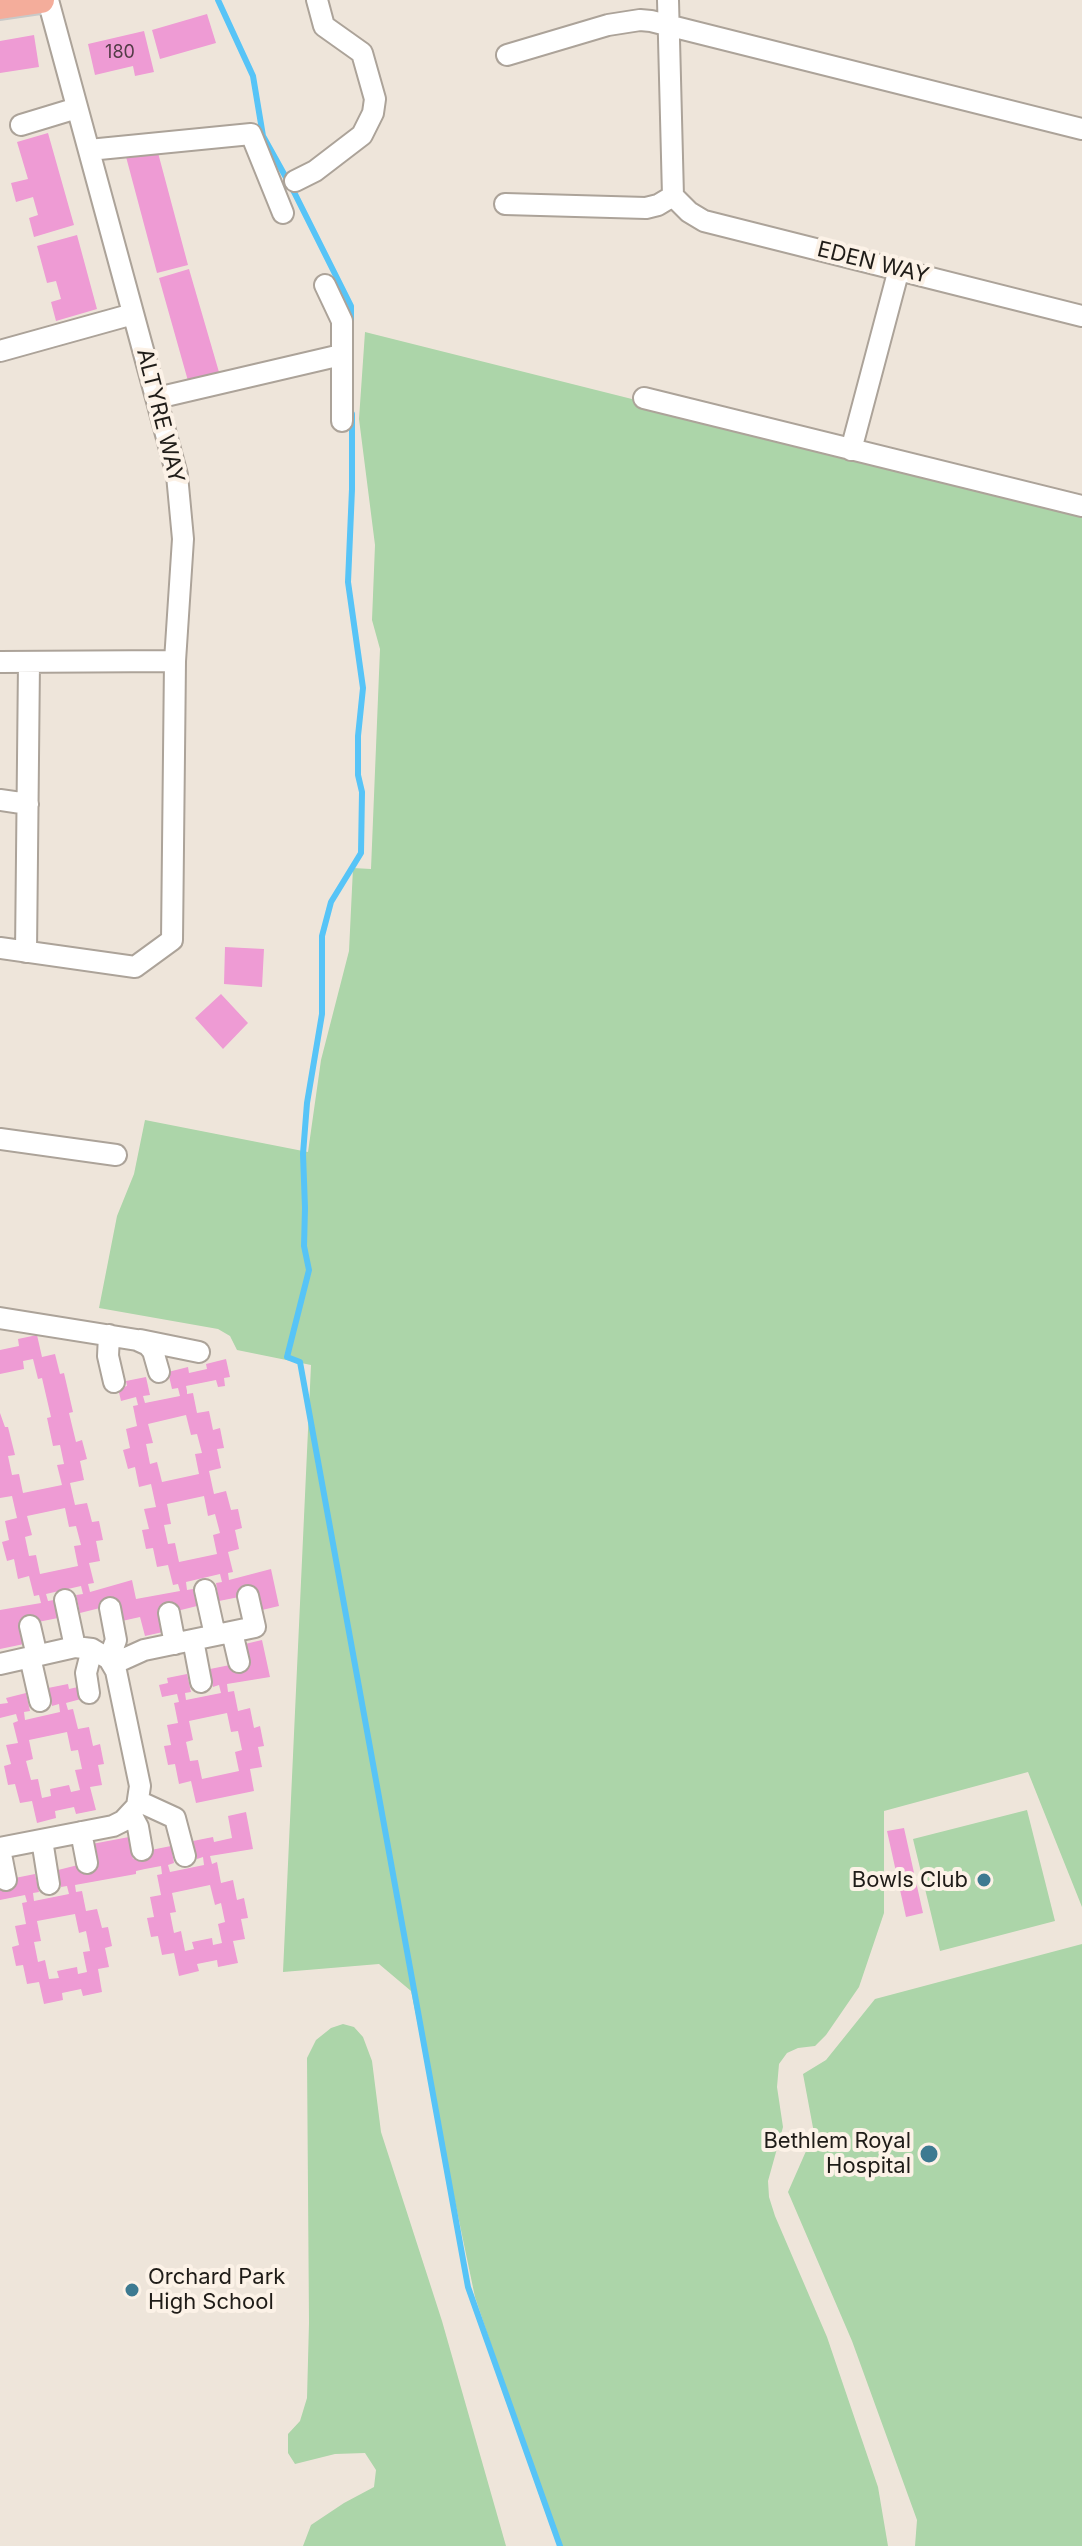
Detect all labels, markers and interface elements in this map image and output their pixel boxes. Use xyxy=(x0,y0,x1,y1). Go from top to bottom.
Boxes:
house number: 180 xyxy=(105,42,135,64)
street label: EDEN WAY xyxy=(814,236,932,290)
street label: ALTYRE WAY xyxy=(131,346,189,486)
place label: Bowls Club xyxy=(852,1867,968,1893)
marker: Bowls Club xyxy=(975,1871,993,1889)
place label: Bethlem Royal Hospital xyxy=(763,2128,911,2180)
marker: Bethlem Royal Hospital xyxy=(918,2143,940,2165)
place label: Orchard Park High School xyxy=(148,2264,285,2316)
marker: Orchard Park High School xyxy=(123,2281,141,2299)

